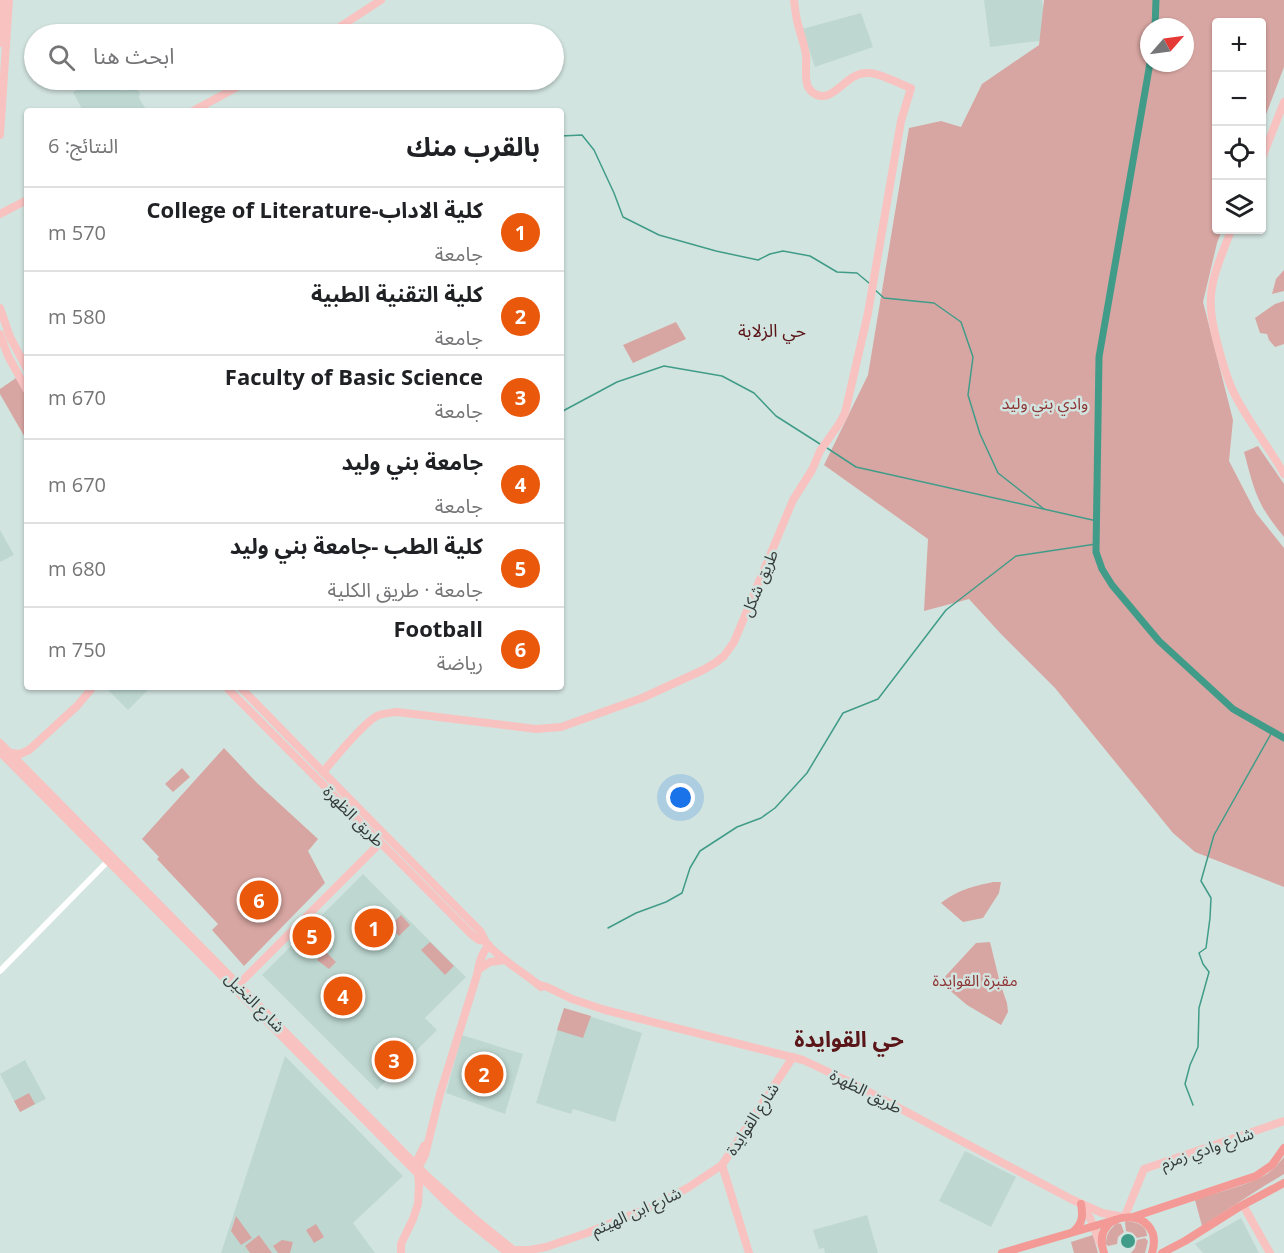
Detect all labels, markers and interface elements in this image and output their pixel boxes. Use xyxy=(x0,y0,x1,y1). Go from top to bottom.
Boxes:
north arrow xyxy=(1140,18,1194,72)
map controls xyxy=(1212,18,1266,234)
button: + xyxy=(1212,18,1266,72)
search box xyxy=(24,24,564,90)
text: ابحث هنا xyxy=(93,40,175,70)
icon: search xyxy=(45,41,78,74)
button: − xyxy=(1212,72,1266,126)
button: locate xyxy=(1212,126,1266,180)
text: بالقرب منك xyxy=(406,128,540,164)
text: النتائج: 6 xyxy=(48,132,118,159)
button: layers xyxy=(1212,180,1266,234)
text: كلية الاداب-College of Literature xyxy=(147,194,483,224)
text: 570 m xyxy=(48,219,106,246)
text: 1 xyxy=(515,219,526,246)
text: جامعة xyxy=(435,240,483,267)
text: كلية التقنية الطبية xyxy=(311,278,483,308)
text: 580 m xyxy=(48,303,106,330)
text: 2 xyxy=(515,303,526,330)
district label: حي الزلابة xyxy=(738,318,806,344)
text: جامعة xyxy=(435,324,483,351)
text: Faculty of Basic Science xyxy=(225,361,483,391)
text: 670 m xyxy=(48,384,106,411)
text: 3 xyxy=(515,384,526,411)
park label: وادي بني وليد xyxy=(1002,392,1088,416)
text: جامعة xyxy=(435,397,483,424)
text: جامعة بني وليد xyxy=(341,446,483,476)
text: 670 m xyxy=(48,471,106,498)
text: 4 xyxy=(515,471,526,498)
text: جامعة xyxy=(435,492,483,519)
text: كلية الطب -جامعة بني وليد xyxy=(230,530,483,560)
street label: طريق شكل xyxy=(735,546,783,620)
text: 680 m xyxy=(48,555,106,582)
text: 5 xyxy=(515,555,526,582)
text: جامعة · طريق الكلية xyxy=(328,576,483,603)
text: Football xyxy=(393,613,483,643)
text: 750 m xyxy=(48,636,106,663)
text: 6 xyxy=(515,636,526,663)
text: رياضة xyxy=(437,649,483,676)
street label: طريق الظهرة xyxy=(319,781,390,852)
your location xyxy=(666,783,695,812)
pin: 6 xyxy=(240,878,278,922)
pin: 1 xyxy=(354,906,394,950)
pin: 5 xyxy=(292,914,332,958)
street label: شارع النخيل xyxy=(219,967,290,1038)
park label: مقبرة القوايدة xyxy=(932,969,1018,991)
pin: 4 xyxy=(324,974,362,1018)
district label: حي القوايدة xyxy=(794,1023,904,1057)
pin: 3 xyxy=(374,1038,414,1082)
pin: 2 xyxy=(464,1052,504,1096)
street label: طريق الظهرة xyxy=(826,1063,906,1119)
street label: شارع القوايدة xyxy=(720,1078,785,1161)
street label: شارع وادي زمزم xyxy=(1157,1122,1257,1176)
street label: شارع ابن الهيثم xyxy=(588,1181,685,1242)

